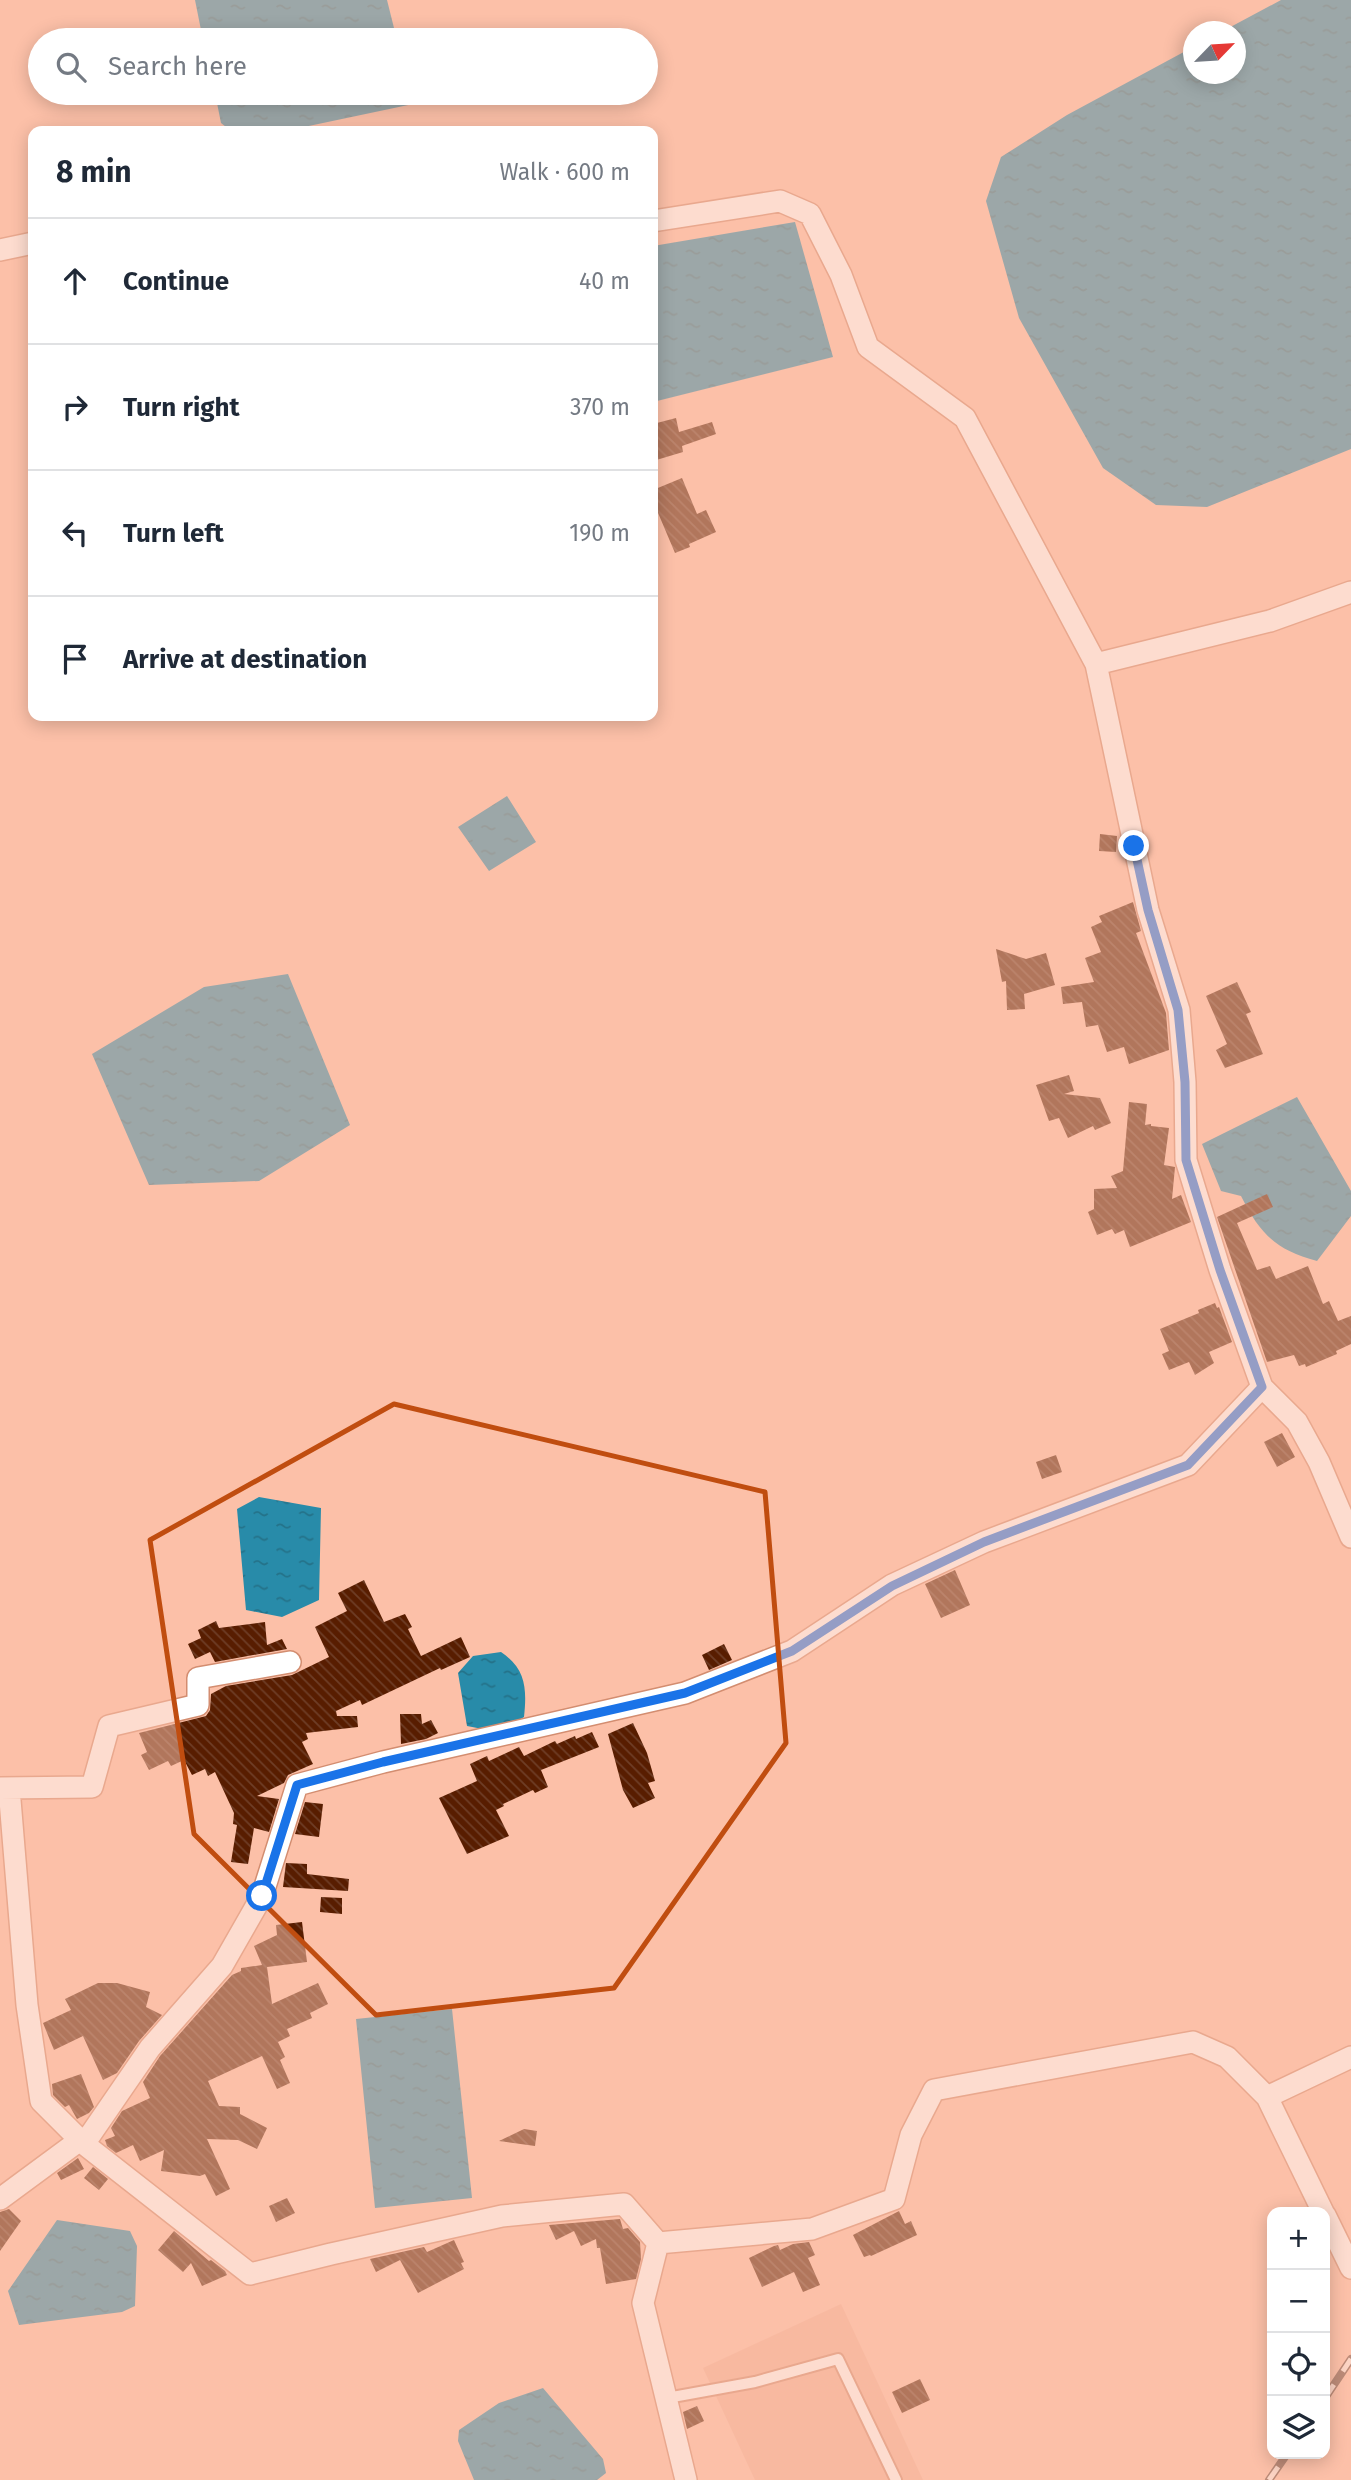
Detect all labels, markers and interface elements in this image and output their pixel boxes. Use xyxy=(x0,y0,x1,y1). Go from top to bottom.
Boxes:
north arrow xyxy=(1183,21,1246,84)
search box xyxy=(28,28,658,105)
icon: search xyxy=(52,48,90,86)
text: Search here xyxy=(108,51,247,82)
text: 8 min xyxy=(56,154,132,190)
text: Walk · 600 m xyxy=(499,158,630,186)
icon: ahead xyxy=(56,262,94,300)
text: Continue xyxy=(123,266,229,297)
text: 40 m xyxy=(579,267,630,295)
icon: right xyxy=(56,388,94,426)
text: Turn right xyxy=(123,392,240,423)
text: 370 m xyxy=(570,393,630,421)
icon: left xyxy=(56,514,94,552)
text: Turn left xyxy=(123,518,224,549)
text: 190 m xyxy=(569,519,630,547)
icon: arrive xyxy=(56,640,94,678)
text: Arrive at destination xyxy=(123,644,367,675)
route end xyxy=(1118,830,1149,861)
route start xyxy=(246,1880,277,1911)
map controls xyxy=(1267,2207,1330,2459)
button: + xyxy=(1267,2207,1330,2270)
button: − xyxy=(1267,2270,1330,2333)
button: locate xyxy=(1267,2333,1330,2396)
button: layers xyxy=(1267,2396,1330,2459)

